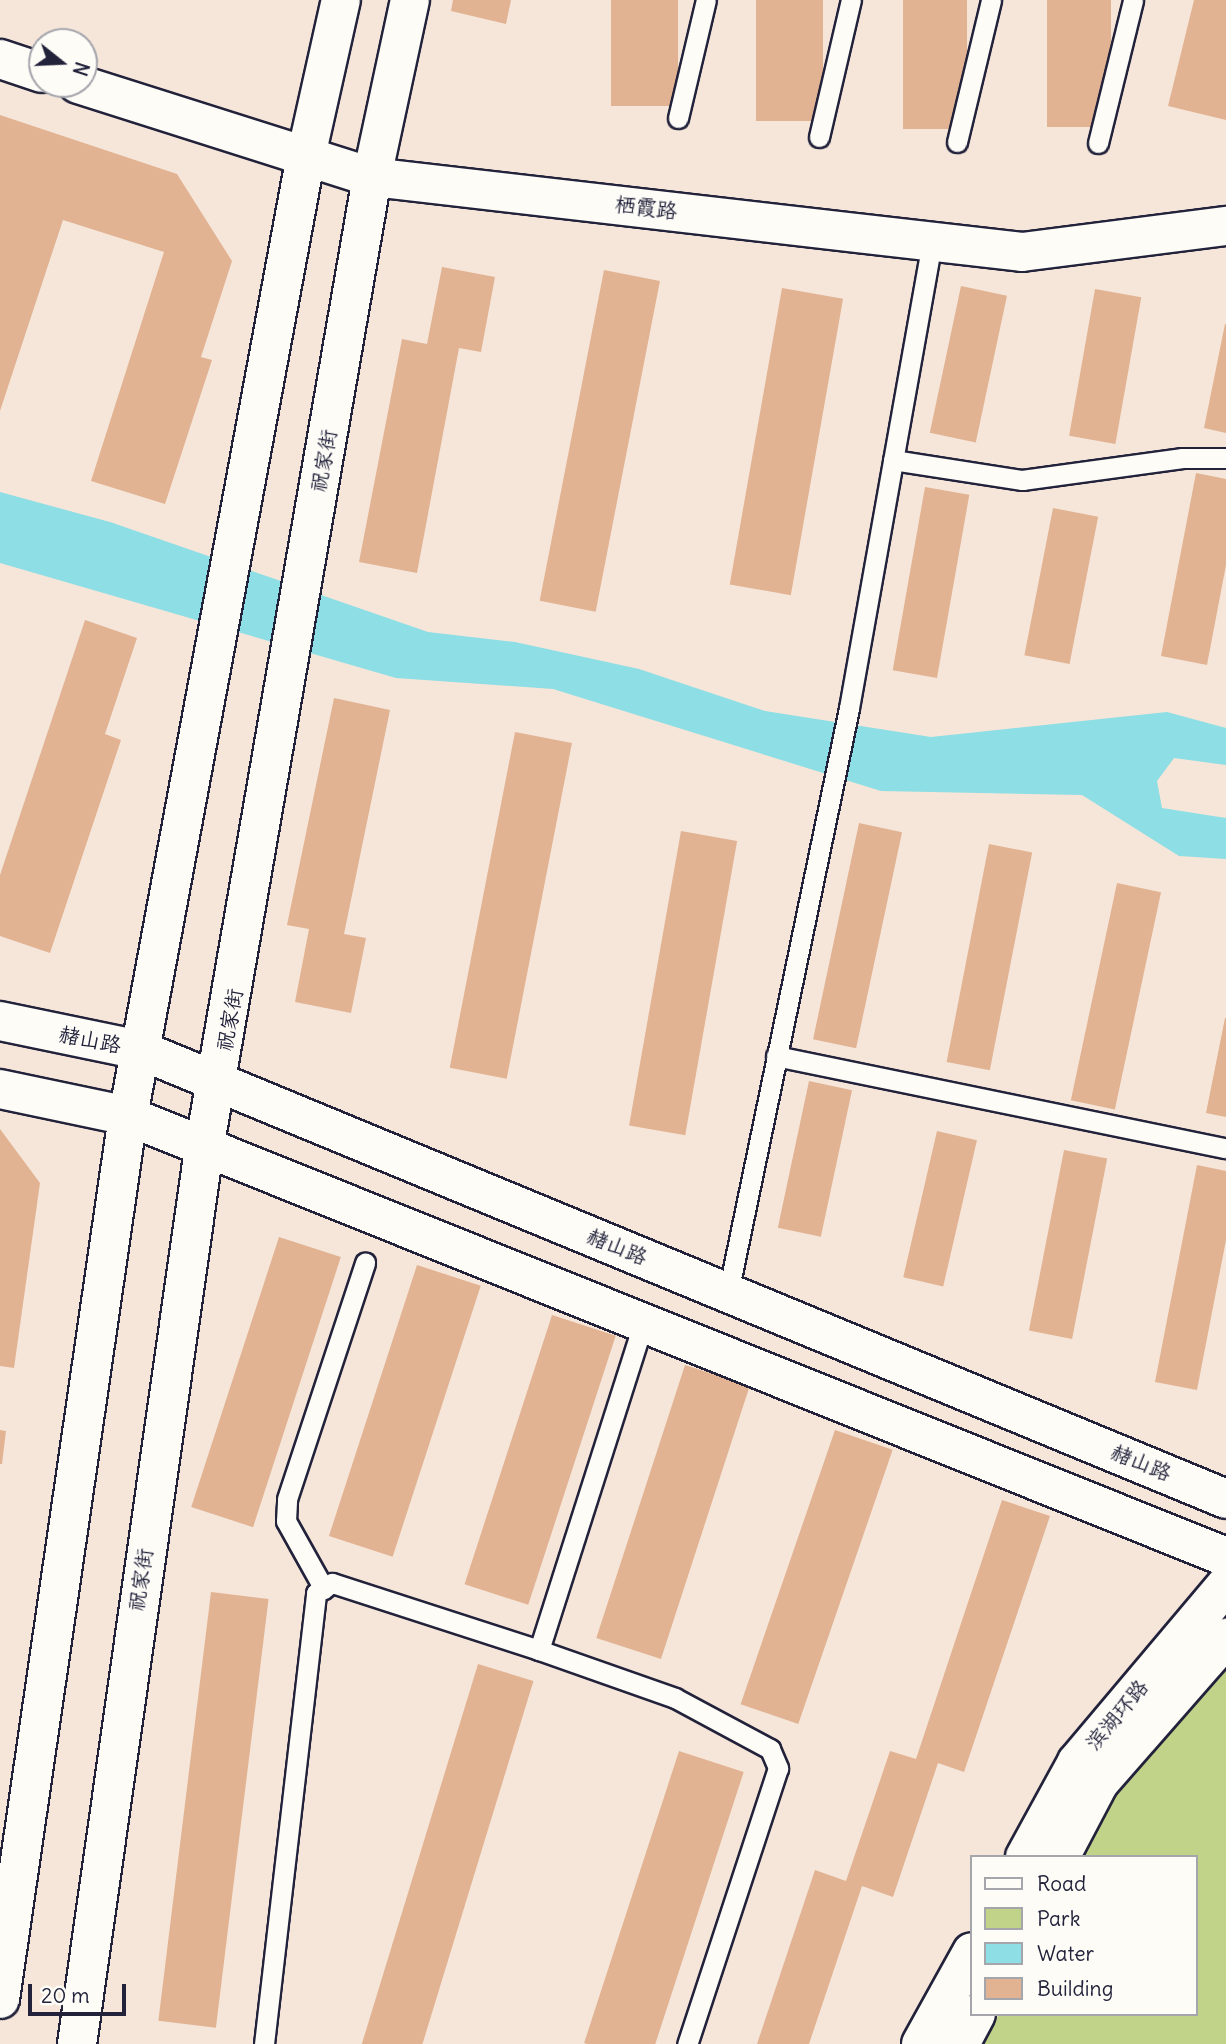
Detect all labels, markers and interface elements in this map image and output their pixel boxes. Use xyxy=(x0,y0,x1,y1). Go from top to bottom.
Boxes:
north arrow xyxy=(28,28,98,98)
text: N xyxy=(68,59,95,79)
street label: 栖霞路 xyxy=(613,192,679,224)
street label: 祝家街 xyxy=(306,428,342,494)
street label: 祝家街 xyxy=(212,987,248,1053)
street label: 赭山路 xyxy=(57,1022,123,1058)
street label: 赭山路 xyxy=(583,1224,651,1270)
street label: 赭山路 xyxy=(1107,1440,1175,1486)
street label: 祝家街 xyxy=(124,1547,158,1613)
street label: 滨湖环路 xyxy=(1080,1675,1154,1755)
legend xyxy=(970,1855,1198,2016)
text: Road xyxy=(1037,1870,1086,1897)
text: Park xyxy=(1037,1905,1080,1932)
text: Water xyxy=(1037,1940,1094,1967)
scale bar xyxy=(32,1970,130,2014)
text: Building xyxy=(1037,1975,1113,2002)
text: 20 m xyxy=(41,1982,90,2009)

